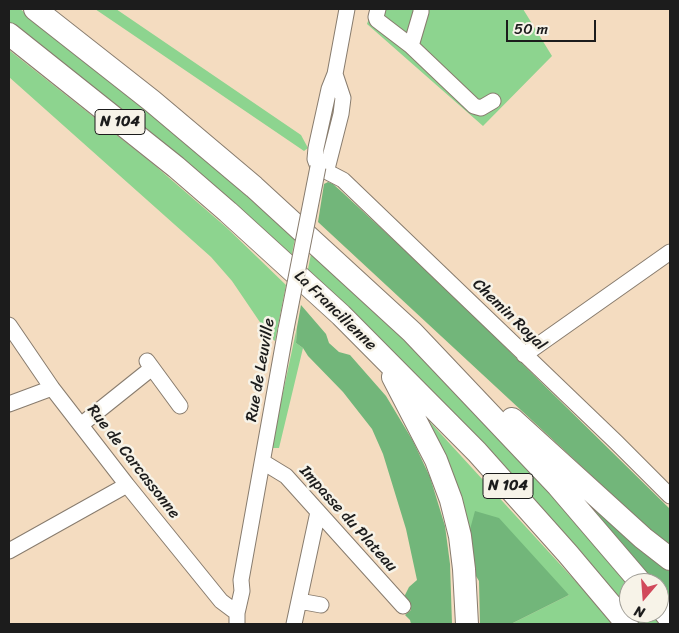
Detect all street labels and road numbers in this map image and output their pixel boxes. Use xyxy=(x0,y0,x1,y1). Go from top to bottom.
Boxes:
road number: N 104 xyxy=(95,110,145,134)
street label: La Francilienne xyxy=(290,267,380,355)
street label: Chemin Royal xyxy=(468,275,550,355)
street label: Rue de Leuville xyxy=(242,317,280,423)
street label: Rue de Carcassonne xyxy=(83,401,183,523)
street label: Impasse du Plateau xyxy=(295,462,401,576)
road number: N 104 xyxy=(483,474,533,498)

